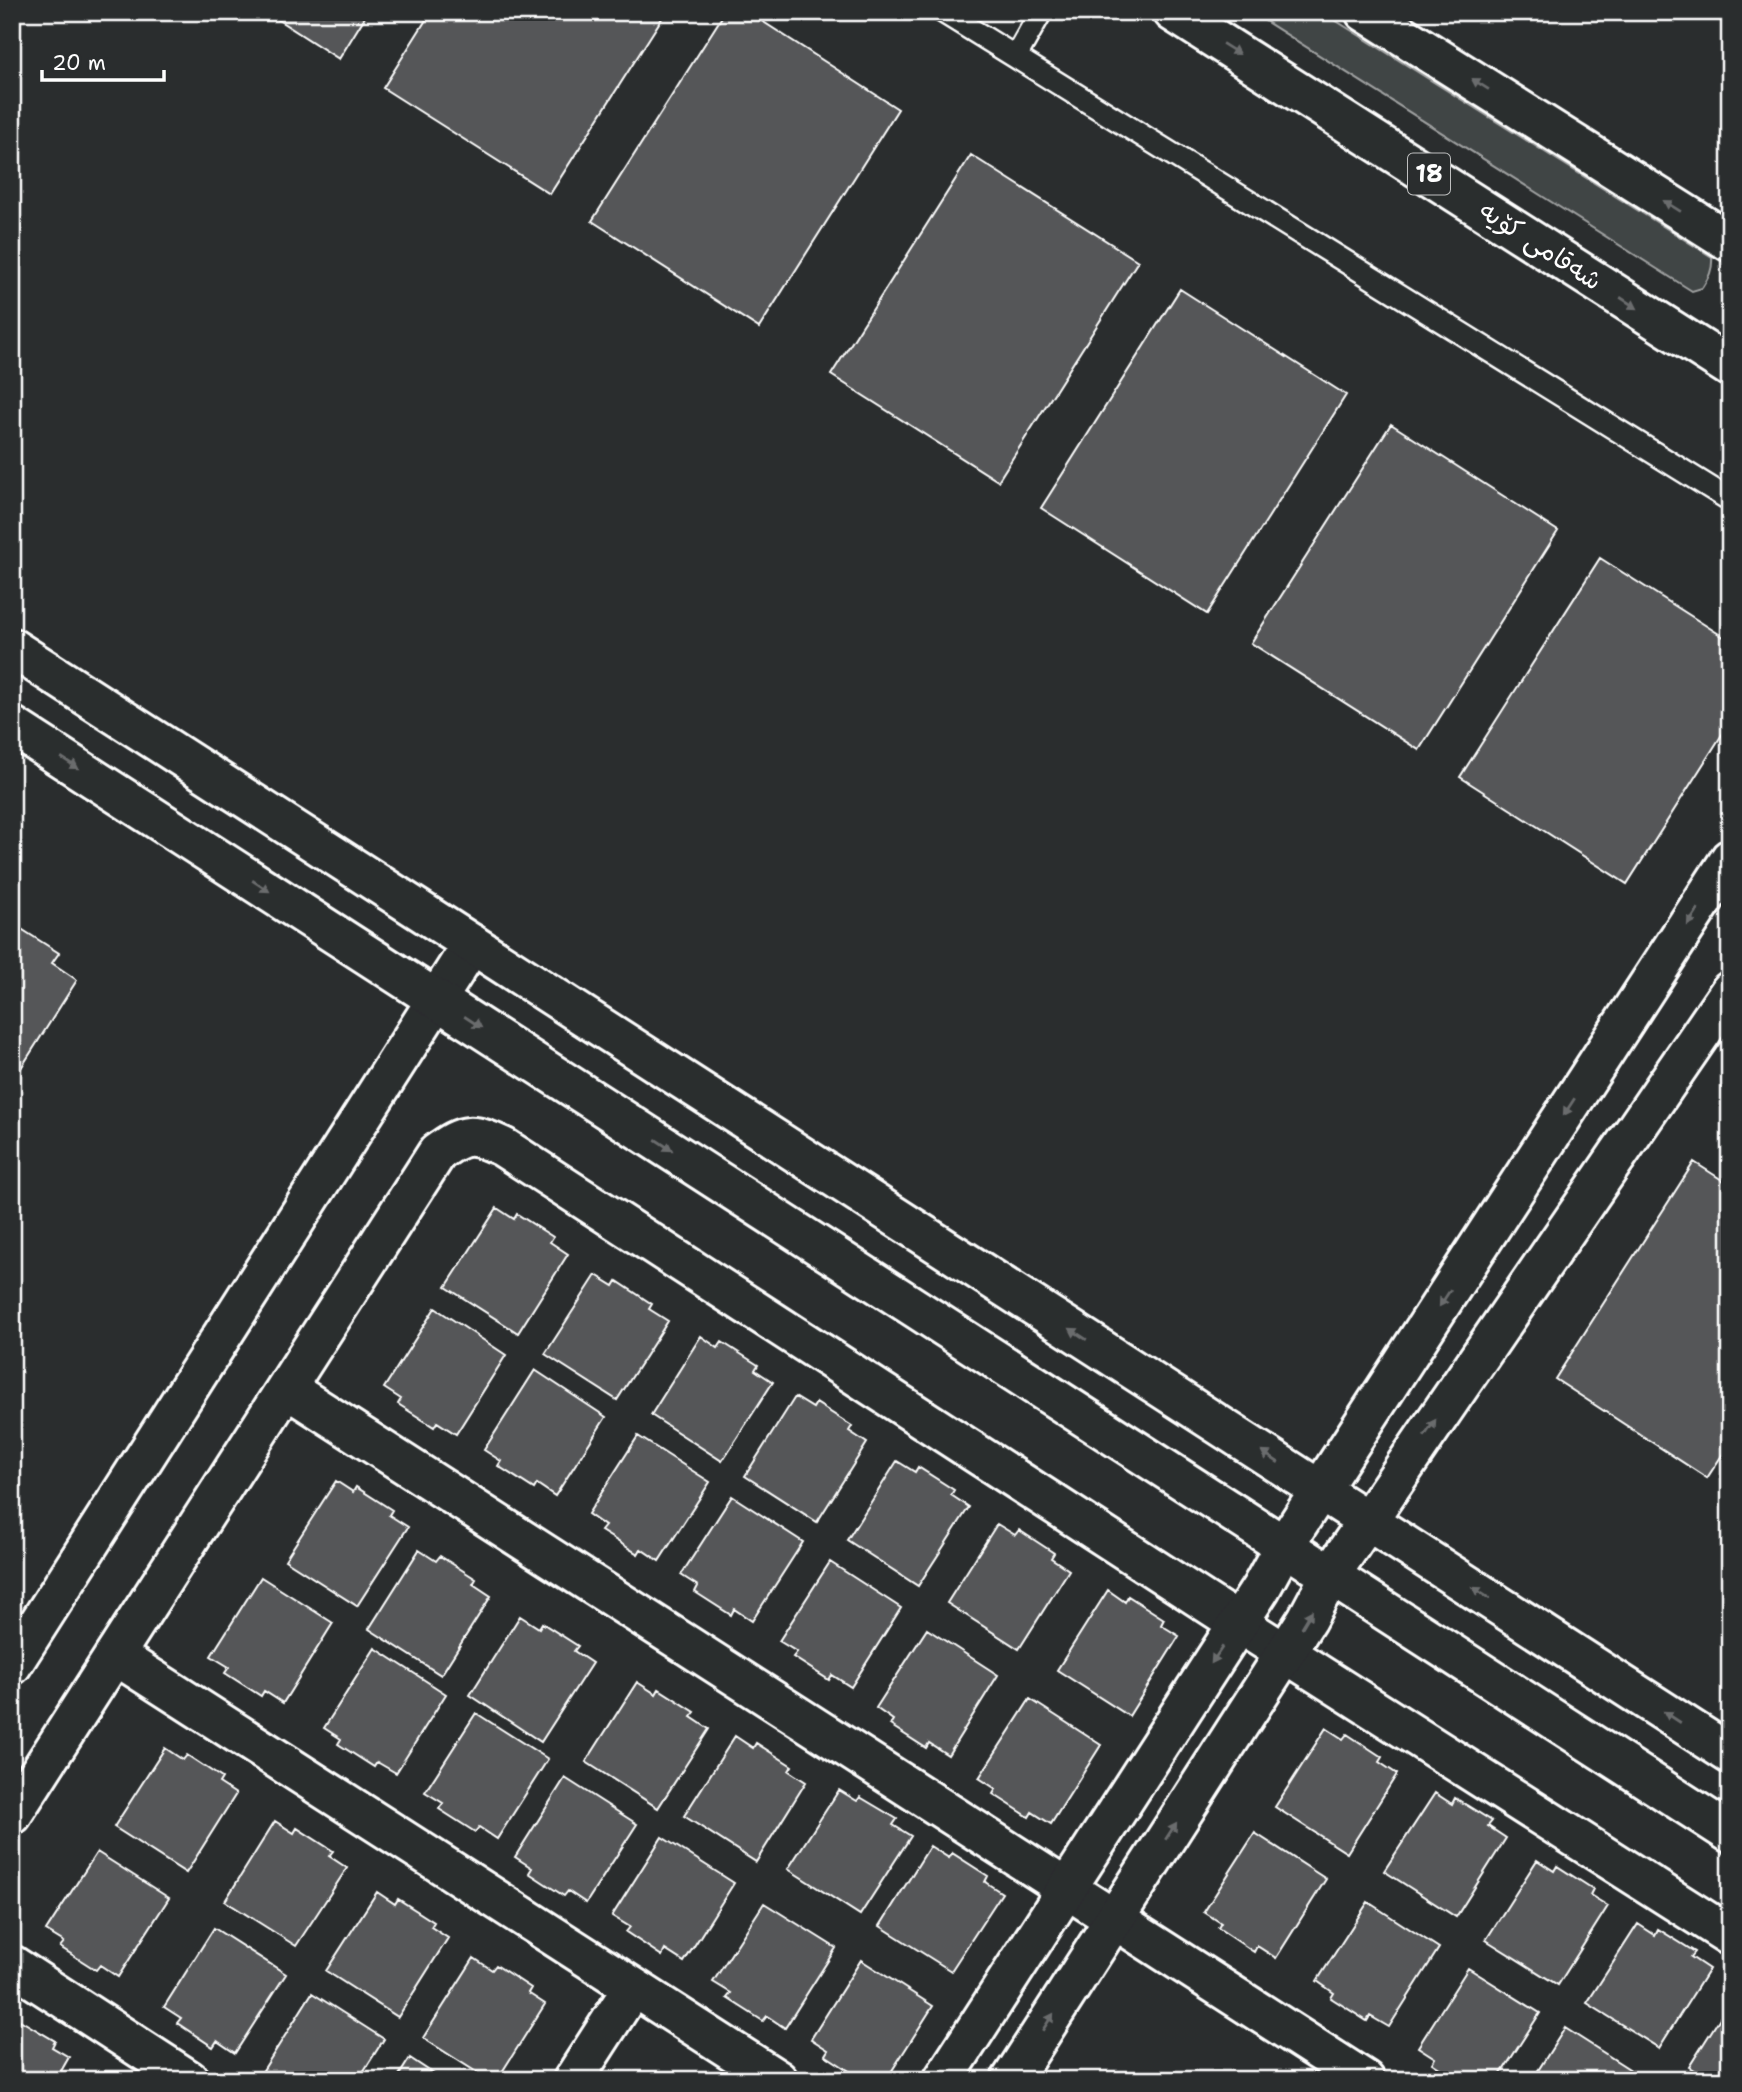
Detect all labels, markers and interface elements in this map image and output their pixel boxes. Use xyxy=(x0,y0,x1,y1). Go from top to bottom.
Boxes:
scale bar xyxy=(42,38,164,82)
one-way arrow xyxy=(1221,42,1241,55)
text: 20 m xyxy=(52,49,106,77)
one-way arrow xyxy=(1470,78,1489,91)
road number: 18 xyxy=(1408,154,1450,194)
street label: شەقامی کۆیە xyxy=(1473,192,1609,298)
one-way arrow xyxy=(1662,199,1682,212)
one-way arrow xyxy=(1620,296,1639,309)
one-way arrow xyxy=(60,756,79,769)
one-way arrow xyxy=(251,879,271,892)
one-way arrow xyxy=(1686,907,1699,926)
one-way arrow xyxy=(463,1016,483,1029)
one-way arrow xyxy=(1562,1098,1575,1117)
one-way arrow xyxy=(654,1139,674,1152)
one-way arrow xyxy=(1439,1289,1452,1308)
one-way arrow xyxy=(1069,1327,1087,1341)
one-way arrow xyxy=(1423,1419,1437,1437)
one-way arrow xyxy=(1260,1451,1279,1464)
one-way arrow xyxy=(1472,1587,1491,1600)
one-way arrow xyxy=(1300,1609,1313,1628)
one-way arrow xyxy=(1210,1645,1223,1665)
one-way arrow xyxy=(1663,1711,1682,1724)
one-way arrow xyxy=(1164,1821,1177,1841)
one-way arrow xyxy=(1041,2013,1054,2032)

